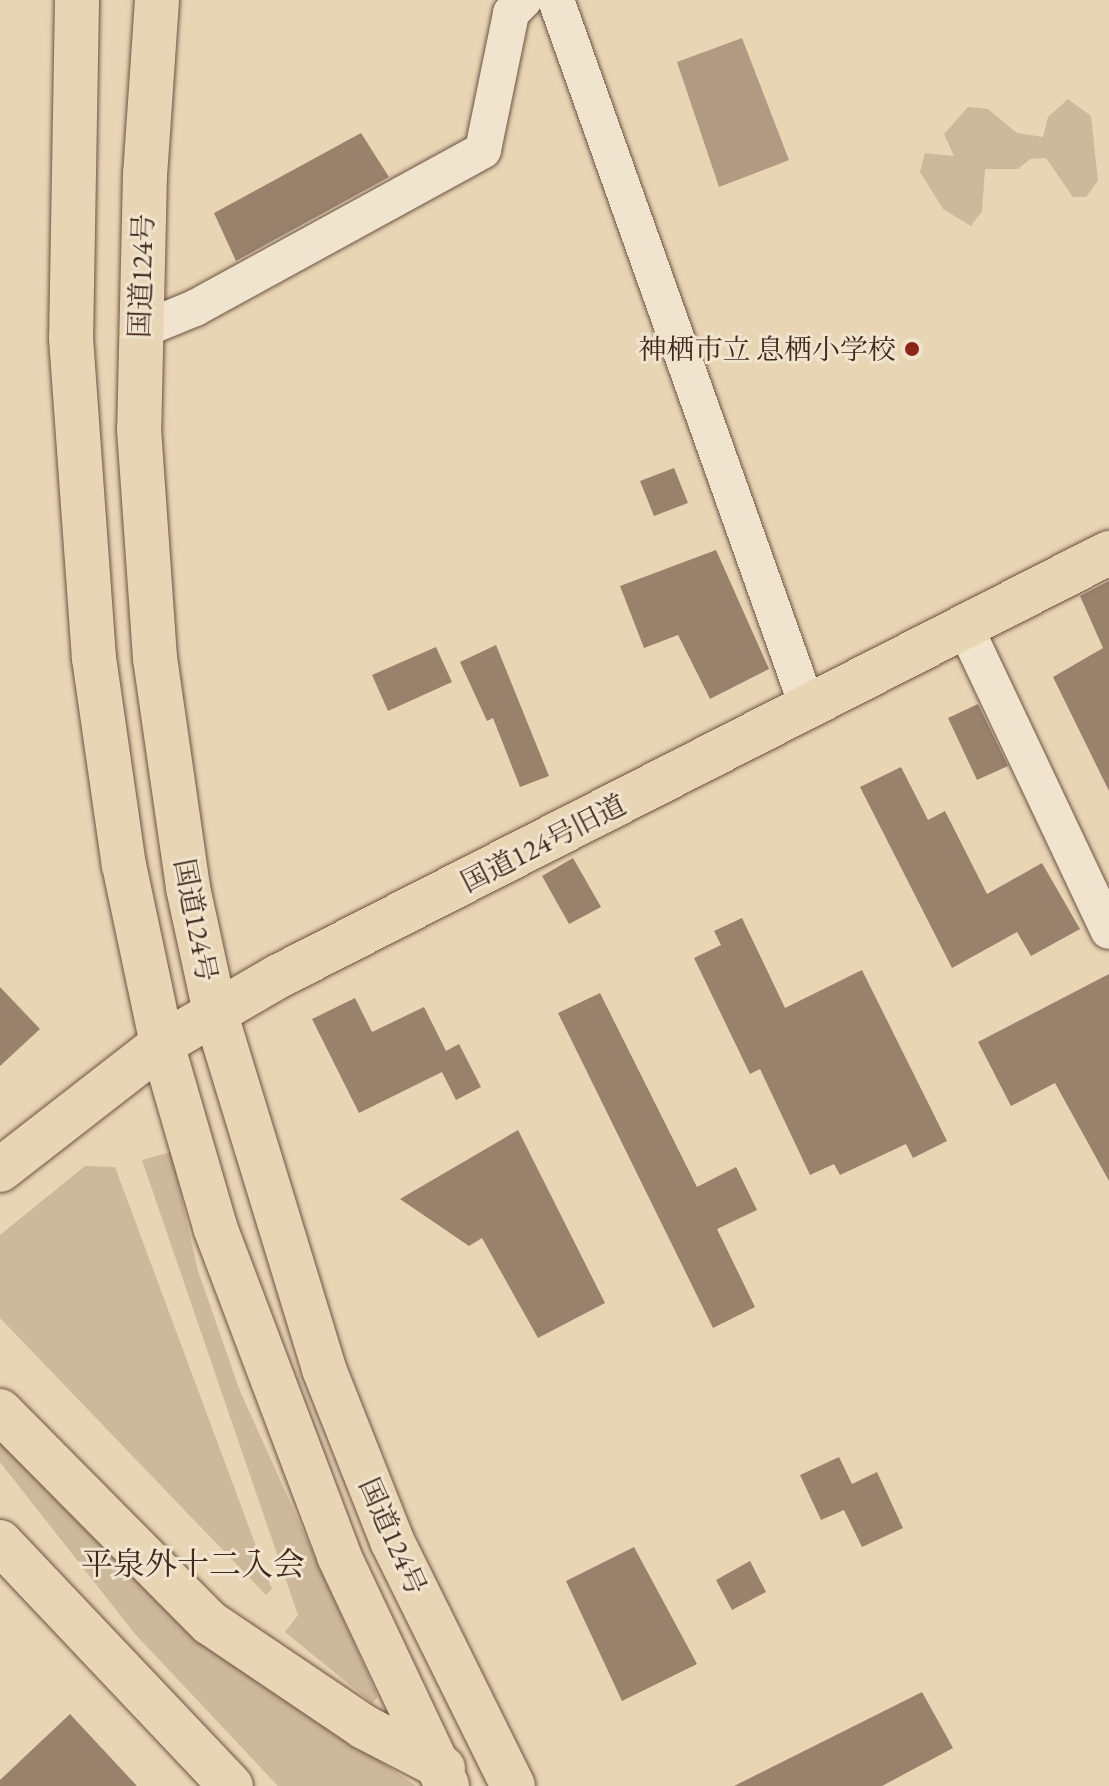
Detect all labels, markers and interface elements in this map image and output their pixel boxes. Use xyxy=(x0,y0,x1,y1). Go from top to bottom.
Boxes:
street label: 国道124号 xyxy=(122,213,160,339)
place label: 神栖市立 息栖小学校 xyxy=(638,332,896,366)
marker: 神栖市立 息栖小学校 xyxy=(903,340,921,358)
street label: 国道124号旧道 xyxy=(455,787,631,899)
street label: 国道124号 xyxy=(168,856,224,984)
street label: 国道124号 xyxy=(352,1472,434,1600)
district label: 平泉外十二入会 xyxy=(81,1545,305,1583)

